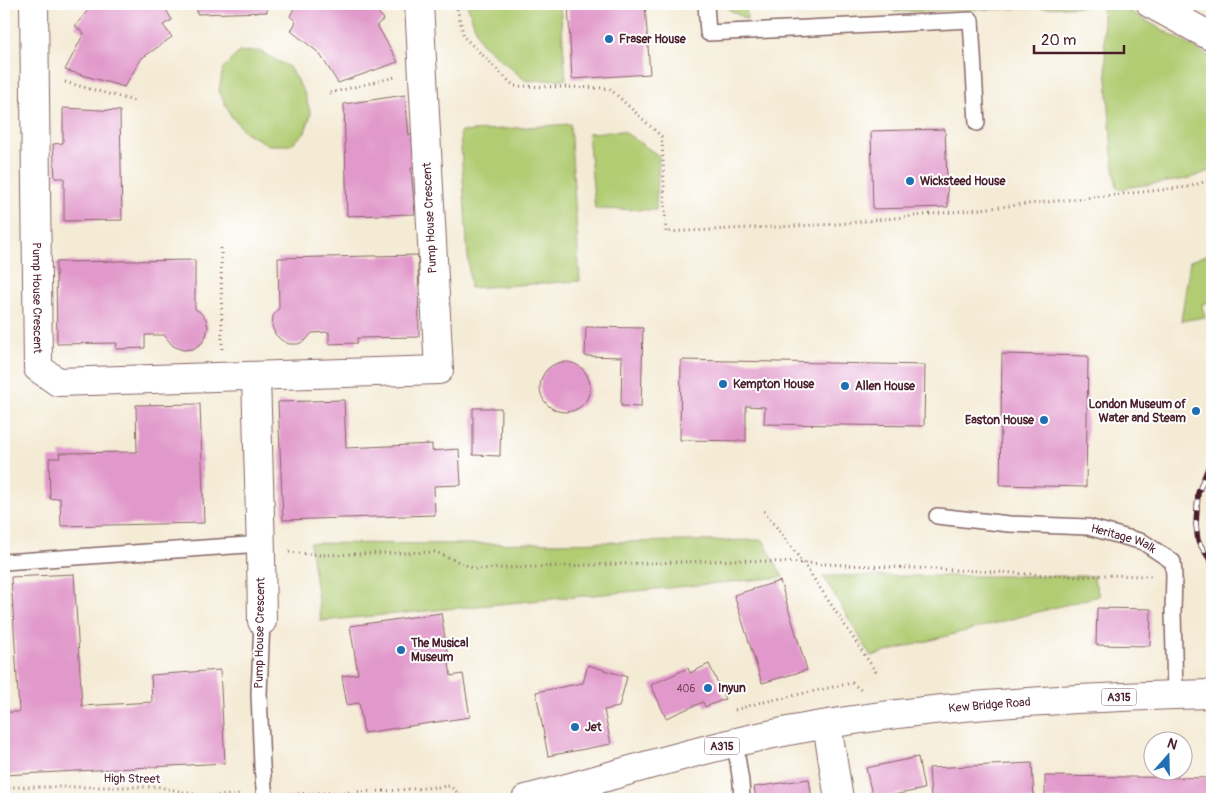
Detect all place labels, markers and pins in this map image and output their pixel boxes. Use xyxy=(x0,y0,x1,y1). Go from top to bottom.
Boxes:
place label: Fraser House xyxy=(619,32,687,47)
marker: Fraser House xyxy=(603,33,615,45)
place label: Wicksteed House xyxy=(920,174,1006,189)
marker: Wicksteed House xyxy=(904,175,916,187)
place label: Kempton House xyxy=(733,377,815,392)
marker: Kempton House xyxy=(717,378,729,390)
place label: Allen House xyxy=(855,379,916,394)
marker: Allen House xyxy=(839,380,851,392)
place label: London Museum of Water and Steam xyxy=(1089,397,1186,426)
marker: London Museum of Water and Steam xyxy=(1190,405,1202,417)
place label: Easton House xyxy=(965,413,1035,428)
marker: Easton House xyxy=(1038,414,1050,426)
place label: The Musical Museum xyxy=(410,636,469,665)
marker: The Musical Museum xyxy=(395,644,407,656)
place label: Inyun xyxy=(718,681,746,696)
marker: Inyun xyxy=(702,682,714,694)
place label: Jet xyxy=(585,720,603,735)
marker: Jet xyxy=(569,721,581,733)

